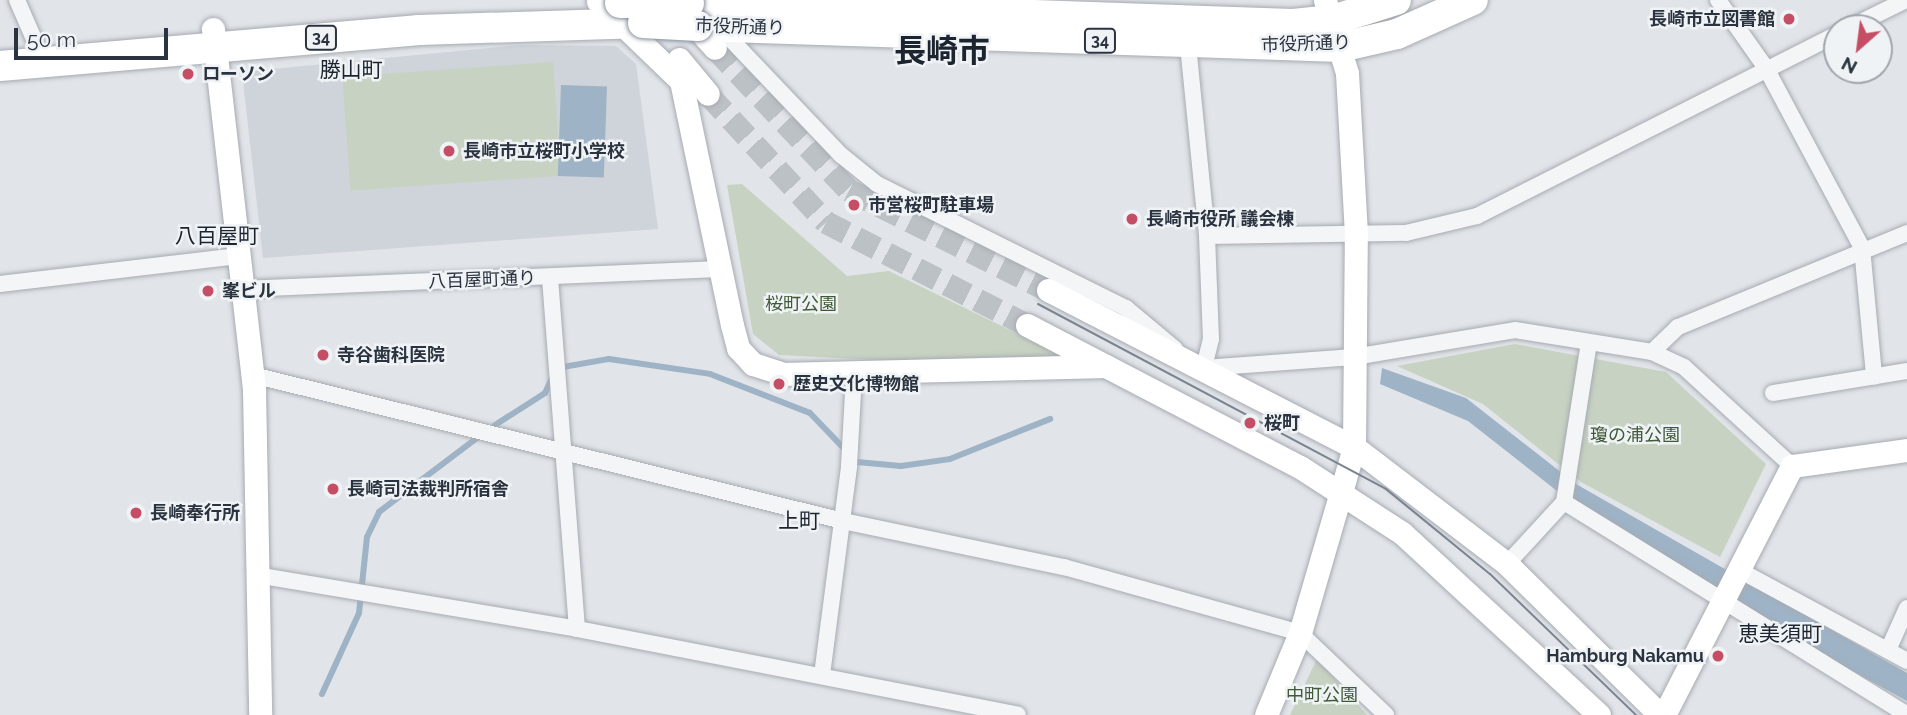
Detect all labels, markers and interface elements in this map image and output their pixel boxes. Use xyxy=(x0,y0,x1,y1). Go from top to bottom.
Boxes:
place label: 長崎市立図書館 xyxy=(1649,8,1775,30)
marker: 長崎市立図書館 xyxy=(1781,11,1797,27)
scale bar xyxy=(18,14,172,58)
north arrow xyxy=(1823,14,1893,84)
street label: 市役所通り xyxy=(695,15,785,39)
road number: 34 xyxy=(304,26,338,50)
text: 50 m xyxy=(27,27,76,52)
road number: 34 xyxy=(1082,28,1118,54)
district label: 長崎市 xyxy=(894,32,990,70)
street label: 市役所通り xyxy=(1261,32,1351,56)
text: N xyxy=(1838,53,1861,79)
district label: 勝山町 xyxy=(320,57,382,83)
place label: ローソン xyxy=(202,63,274,85)
marker: ローソン xyxy=(180,66,196,82)
place label: 長崎市立桜町小学校 xyxy=(463,140,625,162)
marker: 長崎市立桜町小学校 xyxy=(441,143,457,159)
place label: 市営桜町駐車場 xyxy=(868,194,994,216)
marker: 市営桜町駐車場 xyxy=(846,197,862,213)
place label: 長崎市役所 議会棟 xyxy=(1146,208,1294,230)
marker: 長崎市役所 議会棟 xyxy=(1124,211,1140,227)
district label: 八百屋町 xyxy=(175,223,259,249)
street label: 八百屋町通り xyxy=(428,267,536,293)
place label: 峯ビル xyxy=(222,280,276,302)
marker: 峯ビル xyxy=(200,283,216,299)
park label: 桜町公園 xyxy=(765,293,837,315)
place label: 寺谷歯科医院 xyxy=(337,344,445,366)
marker: 寺谷歯科医院 xyxy=(315,347,331,363)
place label: 歴史文化博物館 xyxy=(793,373,919,395)
marker: 歴史文化博物館 xyxy=(771,376,787,392)
place label: 桜町 xyxy=(1264,412,1300,434)
marker: 桜町 xyxy=(1242,415,1258,431)
park label: 瓊の浦公園 xyxy=(1590,424,1680,446)
place label: 長崎司法裁判所宿舎 xyxy=(347,478,509,500)
marker: 長崎司法裁判所宿舎 xyxy=(325,481,341,497)
place label: 長崎奉行所 xyxy=(150,502,240,524)
marker: 長崎奉行所 xyxy=(128,505,144,521)
district label: 上町 xyxy=(778,508,820,534)
district label: 恵美須町 xyxy=(1738,621,1822,647)
place label: Hamburg Nakamu xyxy=(1546,645,1704,667)
marker: Hamburg Nakamu xyxy=(1710,648,1726,664)
park label: 中町公園 xyxy=(1286,684,1358,706)

